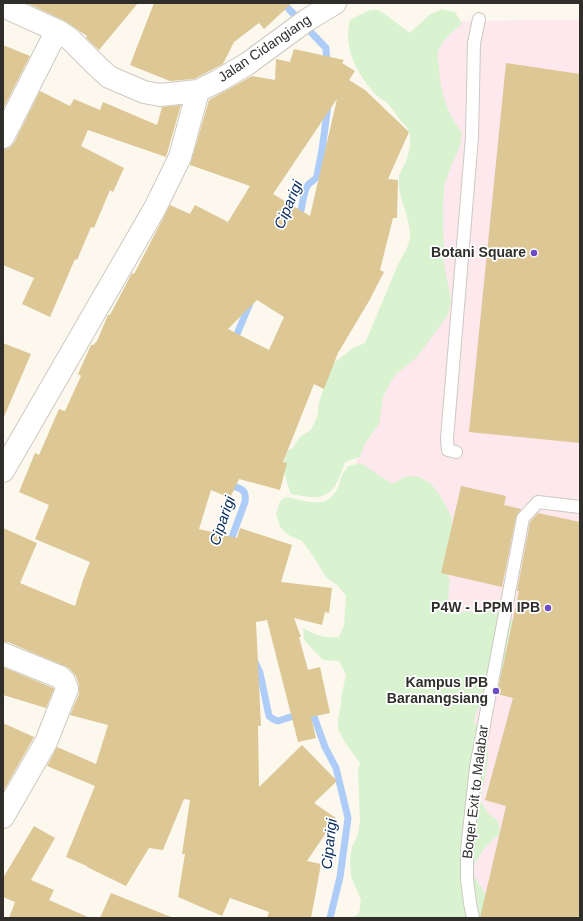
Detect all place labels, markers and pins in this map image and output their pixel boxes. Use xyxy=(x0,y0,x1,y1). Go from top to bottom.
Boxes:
place label: Botani Square xyxy=(431,245,526,261)
marker: Botani Square xyxy=(529,248,539,258)
place label: P4W - LPPM IPB xyxy=(431,600,540,616)
marker: P4W - LPPM IPB xyxy=(543,603,553,613)
place label: Kampus IPB Baranangsiang xyxy=(387,675,488,708)
marker: Kampus IPB Baranangsiang xyxy=(491,686,501,696)

